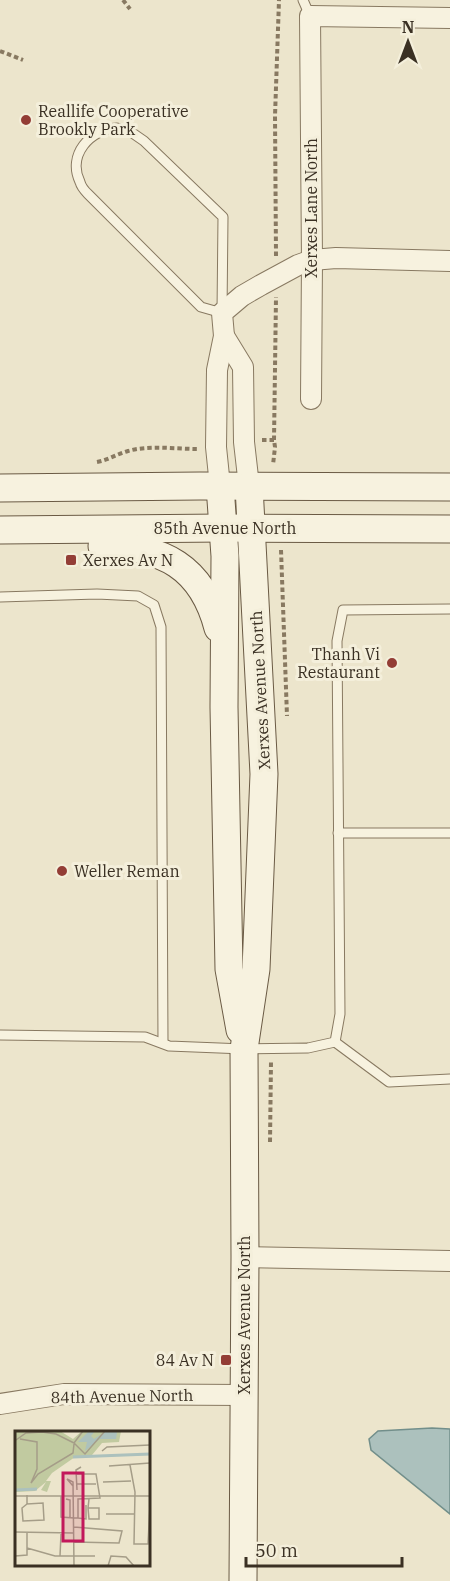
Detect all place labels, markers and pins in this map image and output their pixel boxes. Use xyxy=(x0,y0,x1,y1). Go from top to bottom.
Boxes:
place label: Reallife Cooperative Brookly Park xyxy=(38,101,189,139)
marker: Reallife Cooperative Brookly Park xyxy=(19,113,33,127)
place label: Xerxes Av N xyxy=(83,550,173,570)
marker: Xerxes Av N xyxy=(64,553,78,567)
place label: Thanh Vi Restaurant xyxy=(297,644,380,682)
marker: Thanh Vi Restaurant xyxy=(385,656,399,670)
place label: Weller Reman xyxy=(74,861,180,881)
marker: Weller Reman xyxy=(55,864,69,878)
place label: 84 Av N xyxy=(156,1350,214,1370)
marker: 84 Av N xyxy=(219,1353,233,1367)

